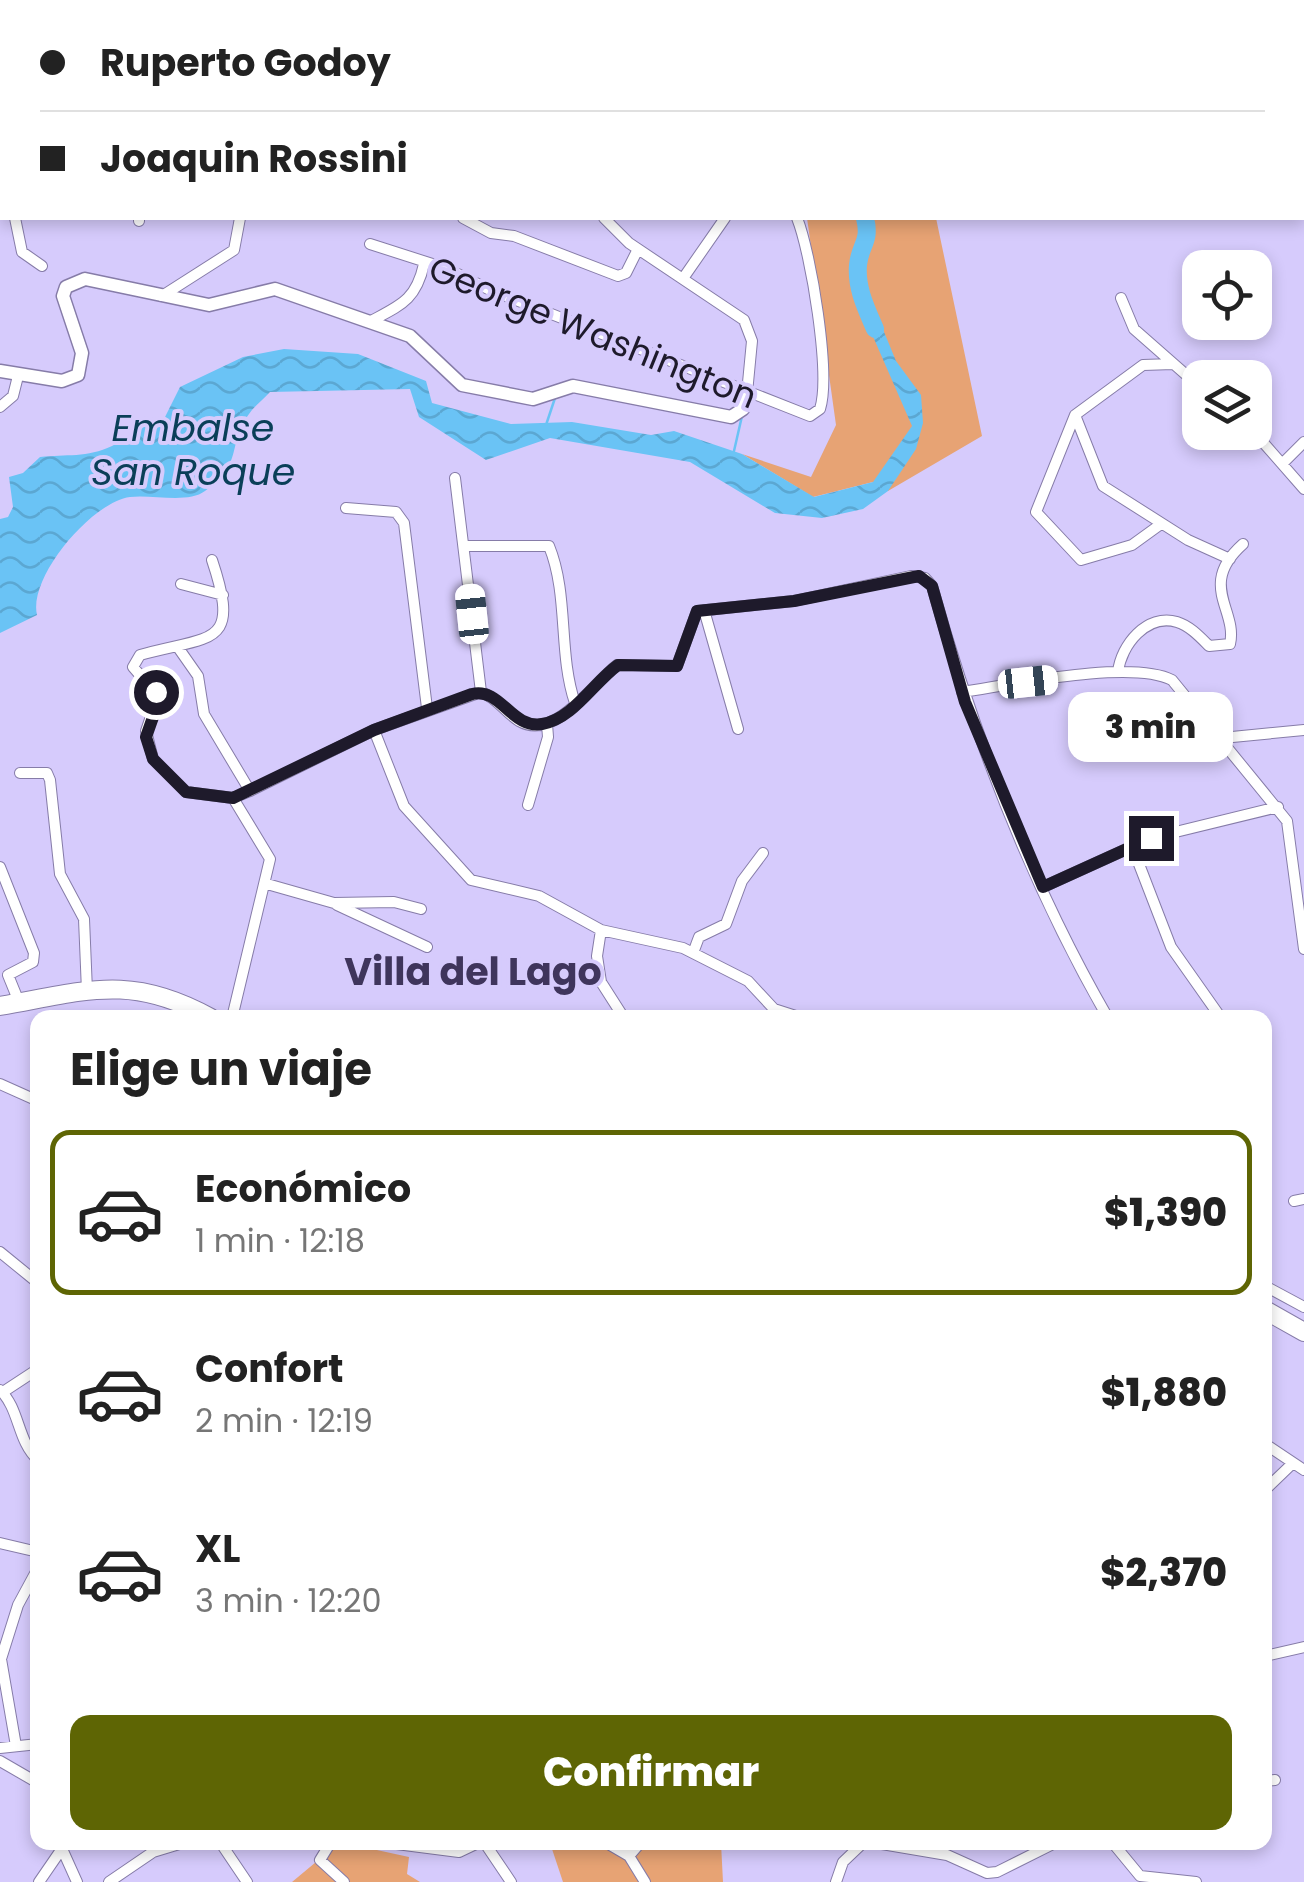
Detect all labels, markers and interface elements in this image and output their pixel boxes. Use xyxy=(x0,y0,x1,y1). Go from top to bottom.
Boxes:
text: Ruperto Godoy xyxy=(100,36,391,89)
text: Joaquin Rossini xyxy=(100,132,408,185)
street label: George Washington xyxy=(422,244,764,420)
map controls xyxy=(1182,250,1272,450)
button: locate xyxy=(1182,250,1272,340)
button: layers xyxy=(1182,360,1272,450)
water label: Embalse San Roque xyxy=(91,401,295,498)
car xyxy=(454,583,490,645)
car xyxy=(997,664,1059,700)
route start xyxy=(134,670,179,715)
callout: 3 min xyxy=(1068,693,1234,763)
text: 3 min xyxy=(1105,704,1196,749)
route end xyxy=(1129,816,1174,861)
district label: Villa del Lago xyxy=(344,945,602,998)
text: Elige un viaje xyxy=(70,1038,372,1101)
text: Económico xyxy=(195,1162,411,1215)
icon: car xyxy=(75,1168,165,1258)
text: $1,390 xyxy=(1104,1186,1227,1239)
text: 1 min · 12:18 xyxy=(195,1218,365,1263)
text: Confort xyxy=(195,1342,343,1395)
icon: car xyxy=(75,1348,165,1438)
text: $1,880 xyxy=(1101,1366,1227,1419)
text: 2 min · 12:19 xyxy=(195,1398,373,1443)
text: XL xyxy=(195,1522,240,1575)
icon: car xyxy=(75,1528,165,1618)
text: $2,370 xyxy=(1100,1546,1227,1599)
text: 3 min · 12:20 xyxy=(195,1578,382,1623)
button: Confirmar xyxy=(70,1715,1232,1830)

